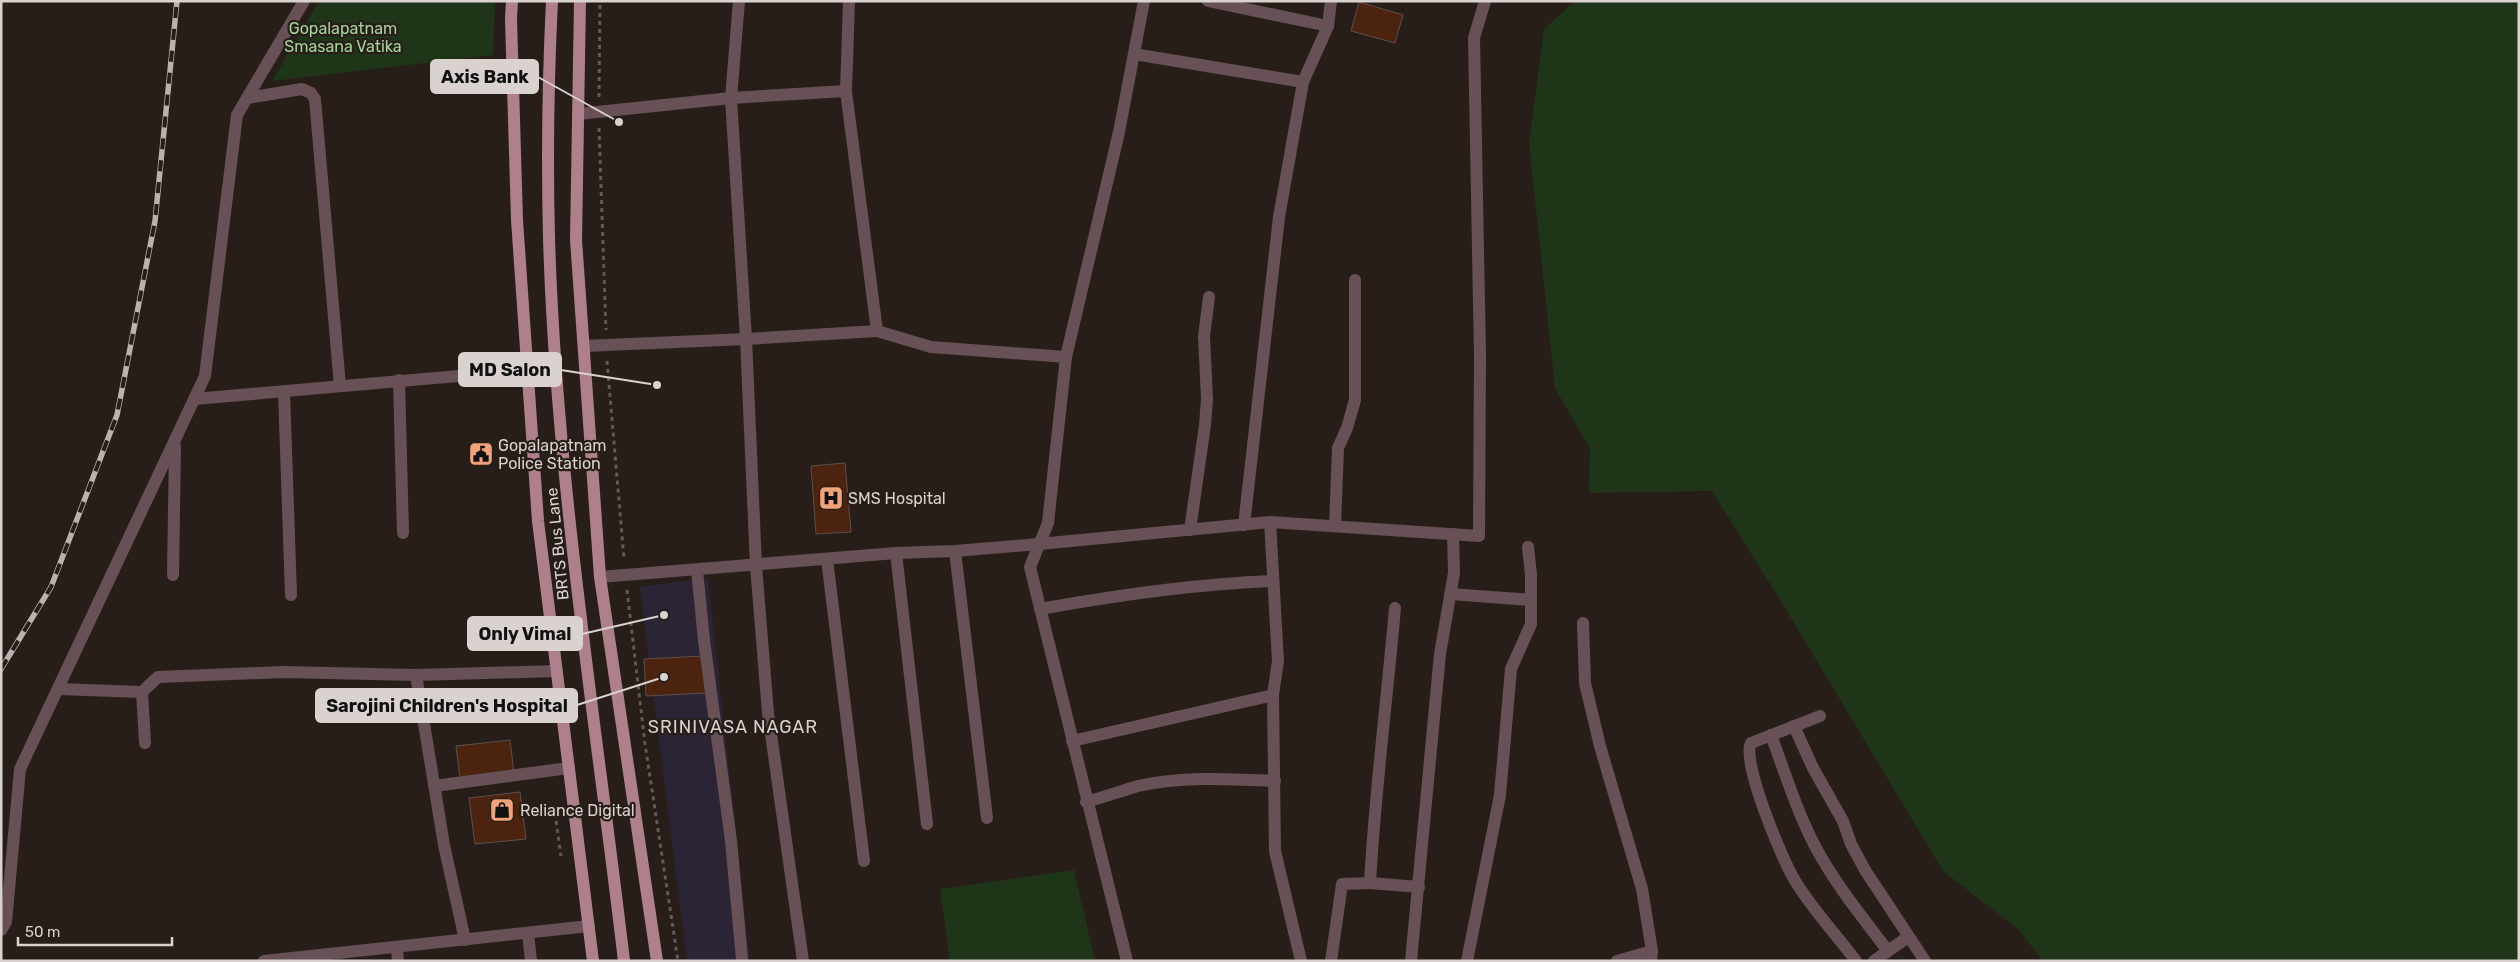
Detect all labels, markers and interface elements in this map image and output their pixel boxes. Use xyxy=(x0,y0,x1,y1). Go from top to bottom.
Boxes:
park label: Gopalapatnam Smasana Vatika xyxy=(284,19,402,56)
callout: Axis Bank xyxy=(431,60,538,93)
text: Axis Bank xyxy=(441,66,529,88)
callout: MD Salon xyxy=(459,353,561,386)
text: MD Salon xyxy=(469,359,551,381)
place label: Gopalapatnam Police Station xyxy=(498,436,606,473)
public building icon: Gopalapatnam Police Station xyxy=(468,441,494,467)
hospital icon: SMS Hospital xyxy=(818,485,844,511)
street label: BRTS Bus Lane xyxy=(542,487,573,601)
place label: SMS Hospital xyxy=(848,489,946,508)
callout: Only Vimal xyxy=(468,617,582,650)
text: Only Vimal xyxy=(479,623,571,645)
callout: Sarojini Children's Hospital xyxy=(316,689,577,722)
text: Sarojini Children's Hospital xyxy=(326,695,568,717)
district label: SRINIVASA NAGAR xyxy=(648,716,818,738)
shop icon: Reliance Digital xyxy=(489,797,515,823)
place label: Reliance Digital xyxy=(520,801,635,820)
scale bar xyxy=(18,914,171,946)
text: 50 m xyxy=(25,923,60,941)

